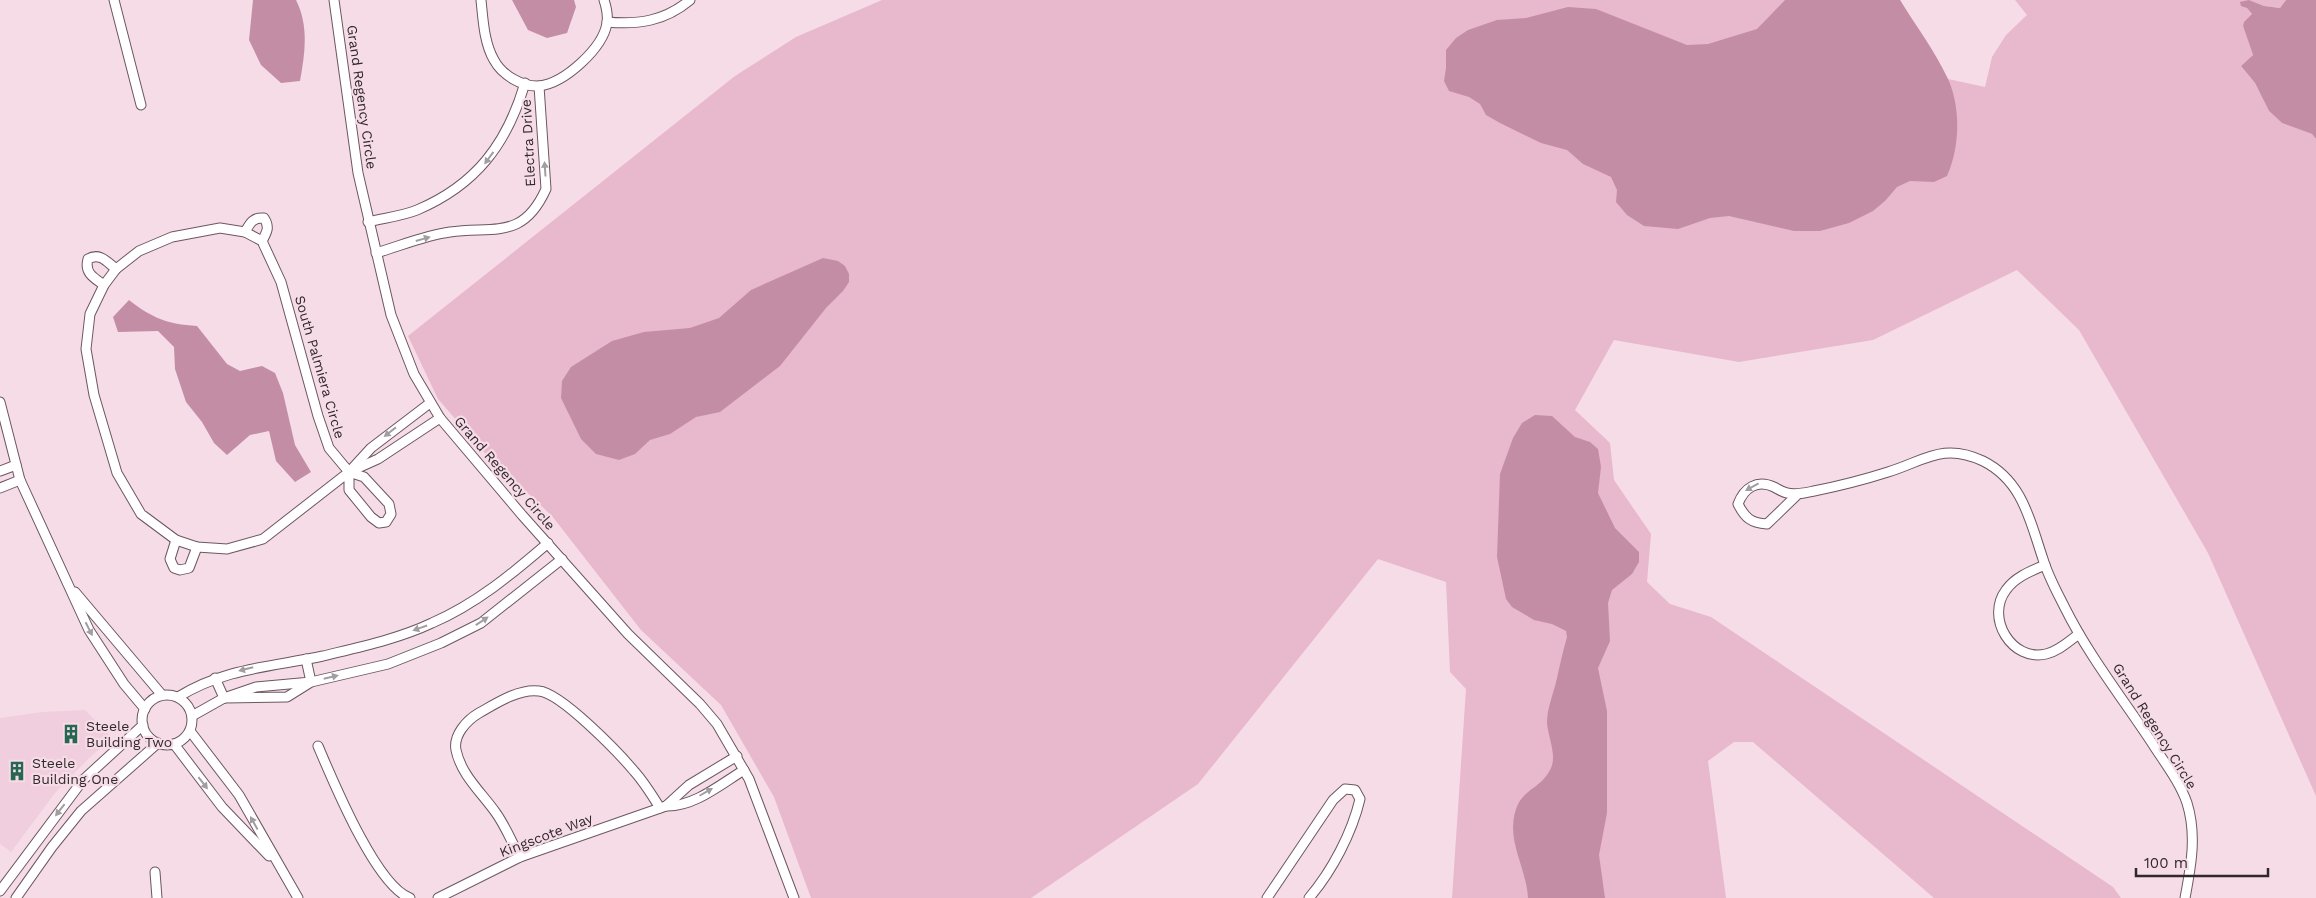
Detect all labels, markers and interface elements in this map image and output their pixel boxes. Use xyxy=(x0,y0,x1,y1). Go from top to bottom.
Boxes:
street label: Grand Regency Circle xyxy=(344,24,380,170)
street label: Electra Drive xyxy=(518,99,538,187)
one-way arrow xyxy=(484,151,494,165)
one-way arrow xyxy=(540,161,548,177)
one-way arrow xyxy=(416,235,431,243)
street label: South Palmiera Circle xyxy=(292,294,348,440)
street label: Grand Regency Circle xyxy=(451,413,559,533)
one-way arrow xyxy=(384,427,397,438)
one-way arrow xyxy=(1745,483,1758,492)
one-way arrow xyxy=(476,617,489,626)
one-way arrow xyxy=(85,622,93,636)
one-way arrow xyxy=(413,624,428,632)
street label: Grand Regency Circle xyxy=(2110,660,2200,792)
one-way arrow xyxy=(239,665,254,673)
one-way arrow xyxy=(323,673,338,681)
place label: Steele Building Two xyxy=(86,718,172,750)
building icon: Steele Building Two xyxy=(60,723,82,745)
place label: Steele Building One xyxy=(32,755,118,787)
building icon: Steele Building One xyxy=(6,760,28,782)
one-way arrow xyxy=(198,776,209,789)
one-way arrow xyxy=(699,788,714,796)
one-way arrow xyxy=(55,803,66,816)
street label: Kingscote Way xyxy=(497,810,596,860)
one-way arrow xyxy=(250,816,259,829)
scale bar xyxy=(2136,846,2268,878)
text: 100 m xyxy=(2144,854,2188,872)

